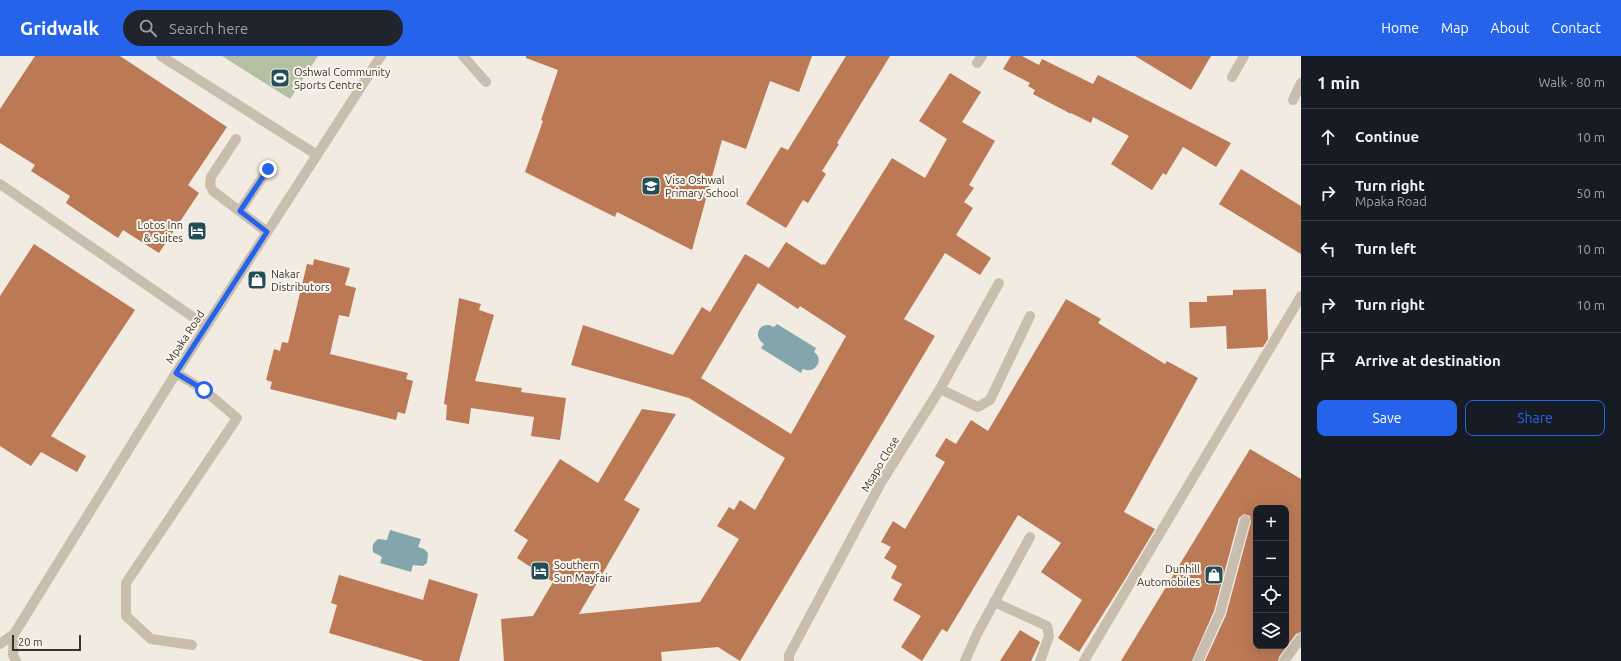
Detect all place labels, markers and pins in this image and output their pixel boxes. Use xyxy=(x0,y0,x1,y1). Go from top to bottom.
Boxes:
place label: Oshwal Community Sports Centre xyxy=(294,66,391,91)
sports icon: Oshwal Community Sports Centre xyxy=(269,67,291,89)
place label: Visa Oshwal Primary School xyxy=(665,174,739,199)
school or university icon: Visa Oshwal Primary School xyxy=(640,175,662,197)
place label: Lotos Inn & Suites xyxy=(138,219,183,244)
hotel icon: Lotos Inn & Suites xyxy=(186,220,208,242)
place label: Nakar Distributors xyxy=(271,268,330,293)
shop icon: Nakar Distributors xyxy=(246,269,268,291)
place label: Southern Sun Mayfair xyxy=(554,559,613,584)
hotel icon: Southern Sun Mayfair xyxy=(529,560,551,582)
place label: Dunhill Automobiles xyxy=(1137,563,1200,588)
shop icon: Dunhill Automobiles xyxy=(1203,564,1225,586)

